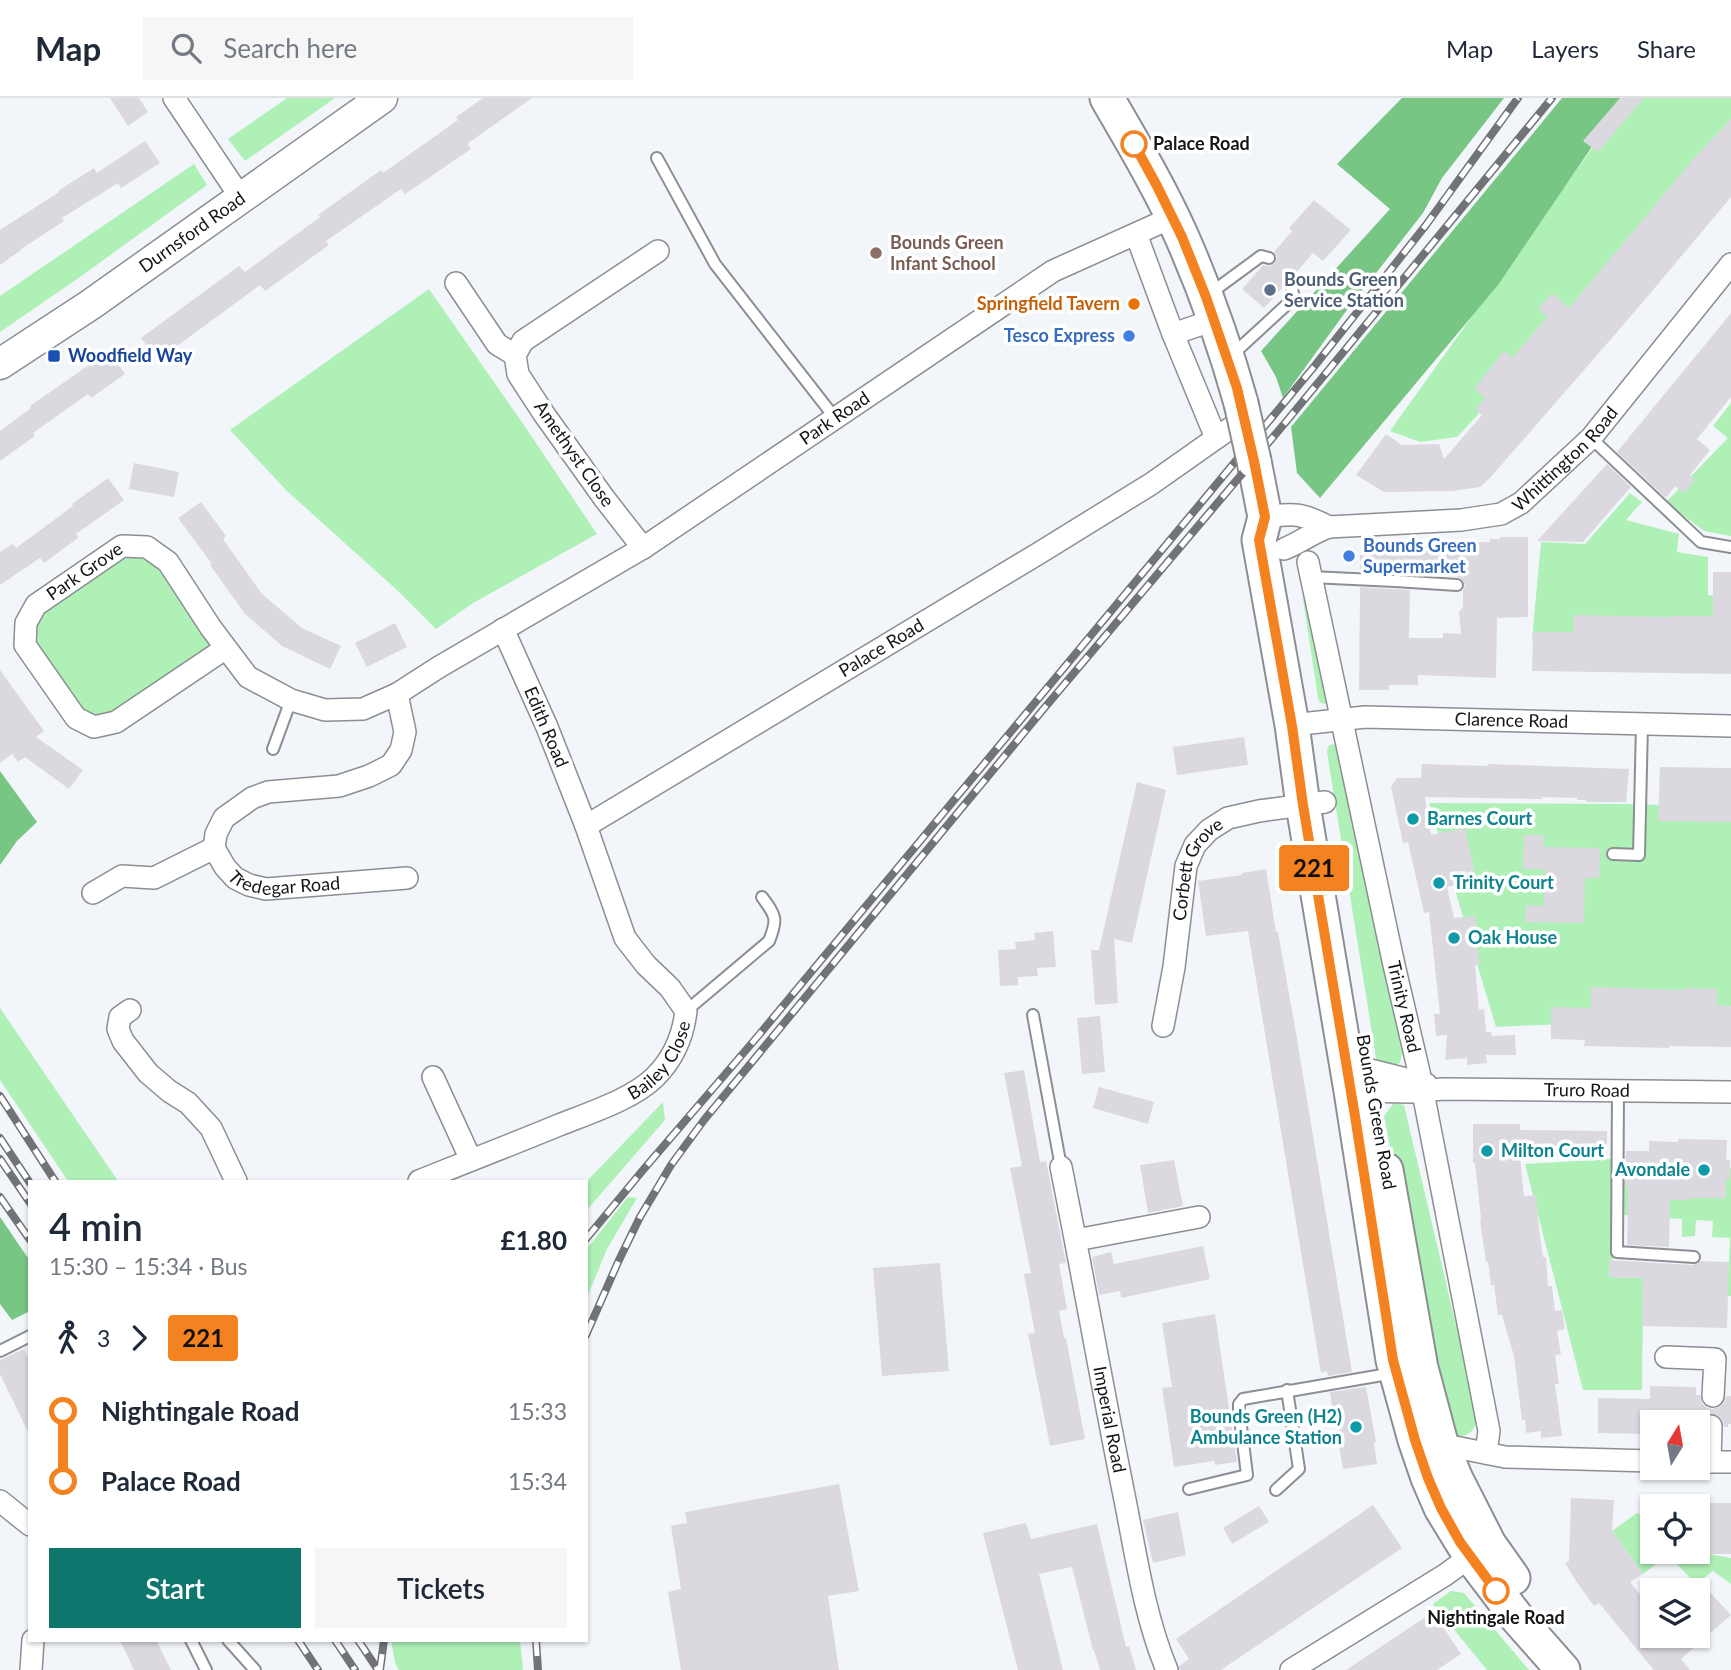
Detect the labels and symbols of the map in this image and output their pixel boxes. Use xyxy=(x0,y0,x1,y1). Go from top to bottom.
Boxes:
marker: Palace Road xyxy=(1121,131,1147,157)
place label: Palace Road xyxy=(1153,132,1250,154)
street label: Durnsford Road xyxy=(134,187,249,277)
place label: Bounds Green Infant School xyxy=(890,231,1004,274)
marker: Bounds Green Infant School xyxy=(868,245,884,261)
place label: Bounds Green Service Station xyxy=(1284,268,1404,311)
marker: Bounds Green Service Station xyxy=(1262,282,1278,298)
place label: Springfield Tavern xyxy=(977,292,1120,314)
marker: Springfield Tavern xyxy=(1126,296,1142,312)
place label: Tesco Express xyxy=(1004,324,1115,346)
marker: Tesco Express xyxy=(1121,328,1137,344)
place label: Woodfield Way xyxy=(68,344,193,366)
marker: Woodfield Way xyxy=(46,348,62,364)
street label: Park Road xyxy=(795,386,873,449)
street label: Amethyst Close xyxy=(530,396,620,511)
street label: Whittington Road xyxy=(1507,402,1622,516)
place label: Bounds Green Supermarket xyxy=(1363,534,1477,577)
street label: Park Grove xyxy=(42,537,126,605)
marker: Bounds Green Supermarket xyxy=(1341,548,1357,564)
street label: Palace Road xyxy=(835,613,927,681)
street label: Edith Road xyxy=(520,683,574,770)
street label: Clarence Road xyxy=(1455,707,1569,732)
place label: Barnes Court xyxy=(1427,807,1533,829)
marker: Barnes Court xyxy=(1405,811,1421,827)
street label: Corbett Grove xyxy=(1168,812,1226,922)
line badge: 221 xyxy=(1274,845,1354,891)
street label: Tredegar Road xyxy=(224,866,341,899)
place label: Trinity Court xyxy=(1453,871,1554,893)
marker: Trinity Court xyxy=(1431,875,1447,891)
place label: Oak House xyxy=(1468,926,1557,948)
marker: Oak House xyxy=(1446,930,1462,946)
street label: Trinity Road xyxy=(1383,958,1426,1055)
street label: Bailey Close xyxy=(623,1019,694,1104)
street label: Bounds Green Road xyxy=(1353,1033,1401,1191)
street label: Truro Road xyxy=(1544,1078,1630,1101)
place label: Milton Court xyxy=(1501,1139,1604,1161)
marker: Milton Court xyxy=(1479,1143,1495,1159)
place label: Avondale xyxy=(1614,1158,1690,1180)
marker: Avondale xyxy=(1696,1162,1712,1178)
street label: Imperial Road xyxy=(1089,1364,1131,1474)
place label: Bounds Green (H2) Ambulance Station xyxy=(1190,1405,1342,1448)
north arrow xyxy=(1640,1410,1710,1480)
marker: Bounds Green (H2) Ambulance Station xyxy=(1348,1419,1364,1435)
marker: Nightingale Road xyxy=(1483,1578,1509,1604)
place label: Nightingale Road xyxy=(1427,1606,1565,1628)

